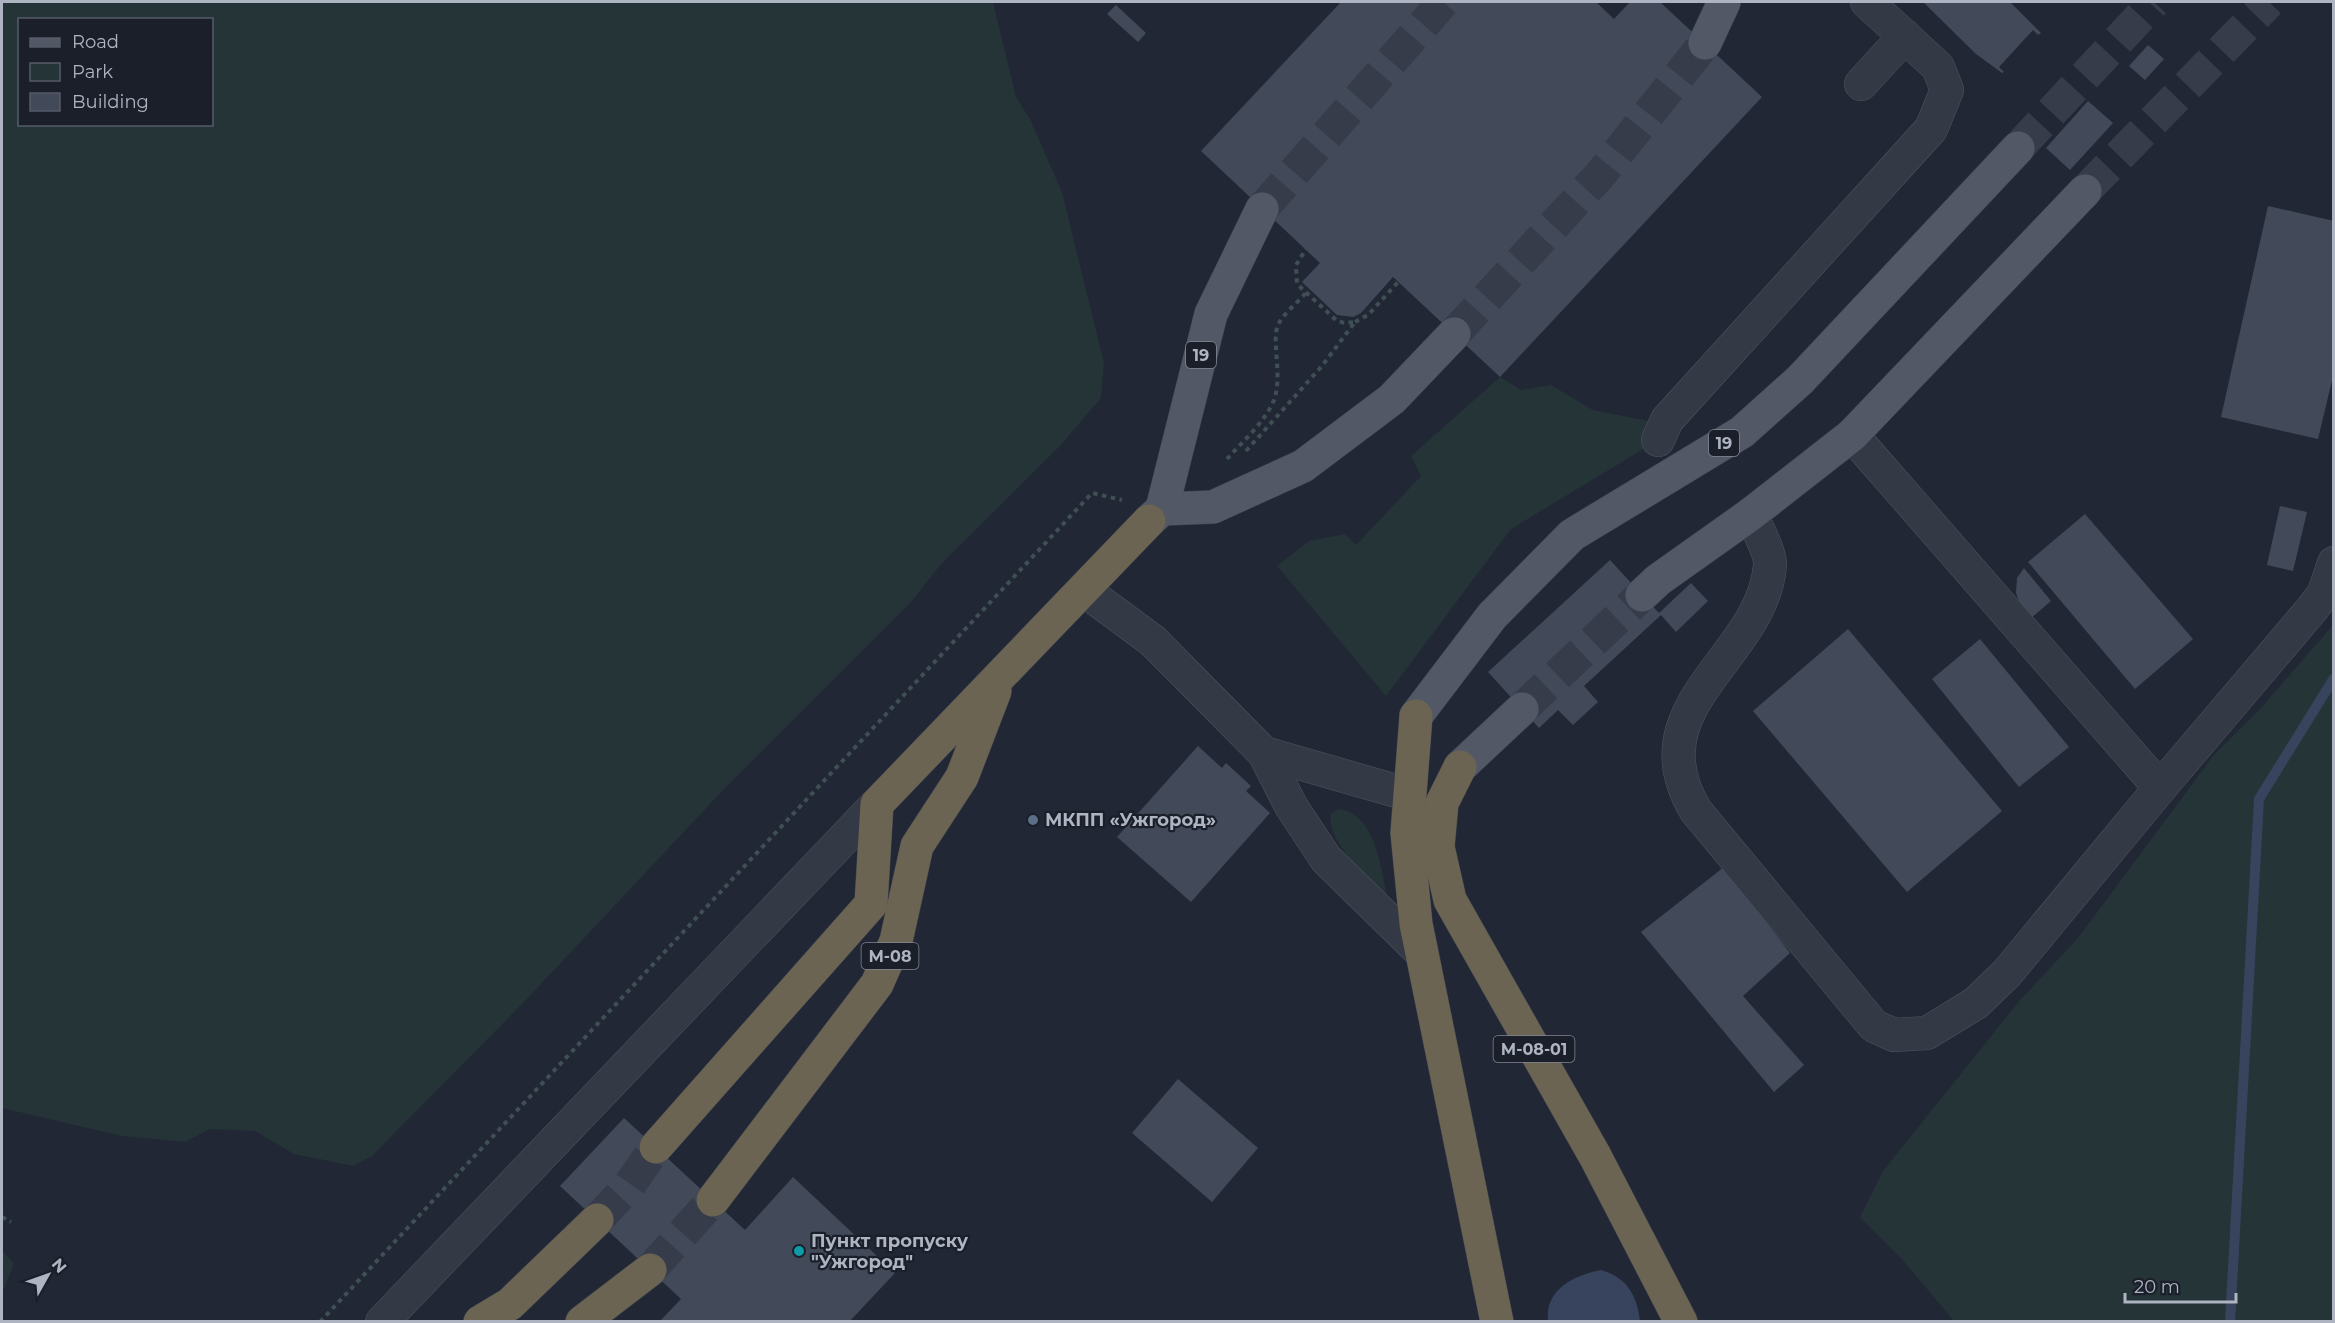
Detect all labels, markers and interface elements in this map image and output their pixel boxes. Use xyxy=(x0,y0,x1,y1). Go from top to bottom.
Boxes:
legend xyxy=(18,18,213,126)
text: Road xyxy=(72,31,119,53)
text: Park xyxy=(72,61,113,83)
text: Building xyxy=(72,91,149,113)
road number: 19 xyxy=(1186,342,1216,368)
road number: 19 xyxy=(1709,430,1739,456)
place label: МКПП «Ужгород» xyxy=(1045,809,1216,831)
marker: МКПП «Ужгород» xyxy=(1026,813,1040,827)
road number: М-08 xyxy=(862,943,918,969)
road number: М-08-01 xyxy=(1494,1036,1574,1062)
place label: Пункт пропуску "Ужгород" xyxy=(811,1230,969,1273)
marker: Пункт пропуску "Ужгород" xyxy=(792,1244,806,1258)
north arrow xyxy=(18,1245,78,1305)
text: N xyxy=(48,1255,71,1277)
scale bar xyxy=(2125,1266,2236,1304)
text: 20 m xyxy=(2134,1276,2180,1298)

